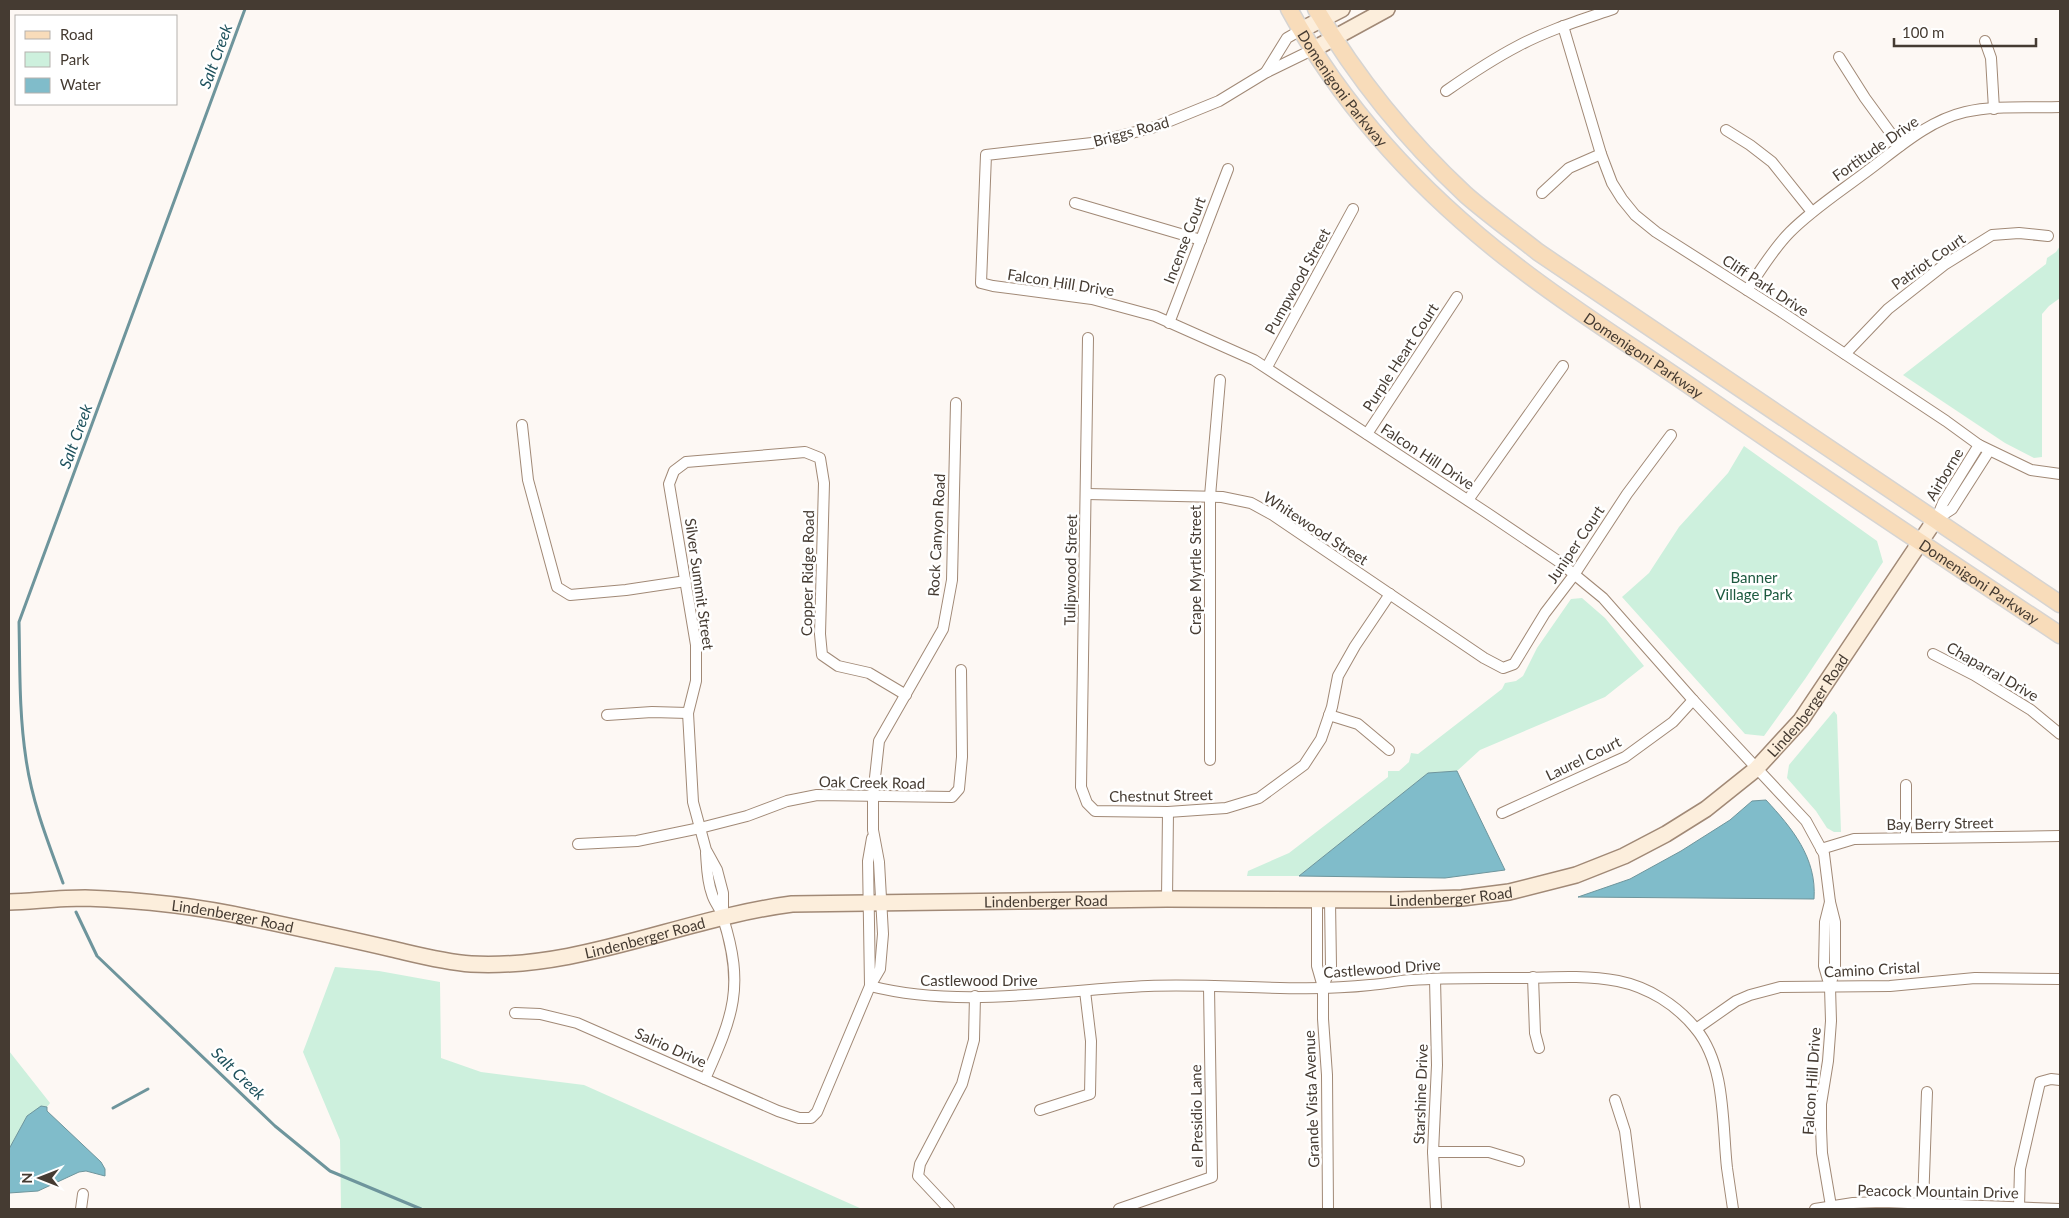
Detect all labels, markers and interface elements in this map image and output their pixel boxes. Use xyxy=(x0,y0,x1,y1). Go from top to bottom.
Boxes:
legend xyxy=(15,15,178,105)
scale bar xyxy=(1894,15,2036,47)
water label: Salt Creek xyxy=(195,21,236,91)
text: 100 m xyxy=(1902,23,1944,41)
text: Road xyxy=(60,25,93,43)
street label: Domenigoni Parkway xyxy=(1294,27,1392,150)
text: Park xyxy=(60,50,90,68)
text: Water xyxy=(60,75,101,93)
street label: Briggs Road xyxy=(1091,112,1171,150)
street label: Fortitude Drive xyxy=(1829,112,1921,184)
street label: Incense Court xyxy=(1159,193,1209,286)
street label: Pumpwood Street xyxy=(1260,224,1334,337)
street label: Patriot Court xyxy=(1888,229,1969,293)
street label: Cliff Park Drive xyxy=(1719,250,1813,320)
street label: Falcon Hill Drive xyxy=(1006,265,1116,299)
street label: Purple Heart Court xyxy=(1358,299,1442,414)
street label: Domenigoni Parkway xyxy=(1581,308,1707,402)
water label: Salt Creek xyxy=(55,401,96,471)
street label: Falcon Hill Drive xyxy=(1378,419,1478,493)
street label: Airborne xyxy=(1921,445,1967,503)
street label: Rock Canyon Road xyxy=(924,473,948,597)
street label: Whitewood Street xyxy=(1260,487,1372,569)
street label: Juniper Court xyxy=(1543,501,1608,586)
street label: Crape Myrtle Street xyxy=(1186,504,1204,635)
street label: Copper Ridge Road xyxy=(797,510,817,636)
street label: Tulipwood Street xyxy=(1060,513,1080,626)
street label: Silver Summit Street xyxy=(682,517,718,652)
street label: Domenigoni Parkway xyxy=(1916,535,2043,628)
park label: Banner Village Park xyxy=(1715,568,1793,603)
street label: Chaparral Drive xyxy=(1944,637,2042,705)
street label: Lindenberger Road xyxy=(1763,651,1852,760)
street label: Laurel Court xyxy=(1542,732,1624,784)
street label: Oak Creek Road xyxy=(819,772,925,792)
street label: Chestnut Street xyxy=(1109,785,1214,805)
street label: Bay Berry Street xyxy=(1886,813,1994,833)
street label: Lindenberger Road xyxy=(1389,883,1514,909)
street label: Lindenberger Road xyxy=(984,891,1108,910)
street label: Lindenberger Road xyxy=(171,896,295,936)
street label: Lindenberger Road xyxy=(583,913,707,962)
street label: Castlewood Drive xyxy=(1323,955,1441,981)
street label: Camino Cristal xyxy=(1824,957,1920,981)
street label: Castlewood Drive xyxy=(920,971,1038,989)
street label: Salrio Drive xyxy=(633,1023,710,1071)
street label: Falcon Hill Drive xyxy=(1798,1027,1824,1135)
street label: Grande Vista Avenue xyxy=(1300,1030,1322,1168)
water label: Salt Creek xyxy=(208,1043,270,1103)
street label: Starshine Drive xyxy=(1409,1043,1431,1144)
street label: el Presidio Lane xyxy=(1186,1064,1206,1168)
north arrow xyxy=(15,1153,65,1203)
text: N xyxy=(18,1173,35,1183)
street label: Peacock Mountain Drive xyxy=(1857,1181,2019,1201)

